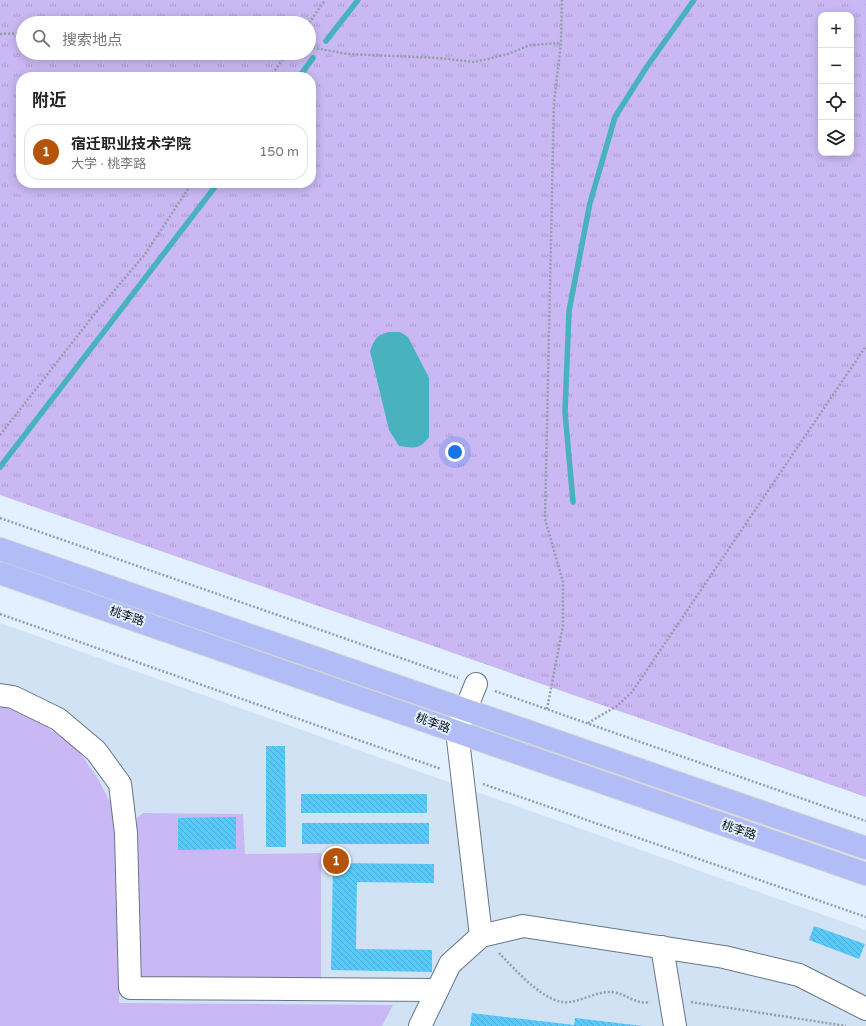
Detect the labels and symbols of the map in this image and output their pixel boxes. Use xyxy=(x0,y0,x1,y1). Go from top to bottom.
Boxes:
your location xyxy=(445,442,465,462)
street label: 桃李路 xyxy=(108,604,146,628)
street label: 桃李路 xyxy=(414,710,452,736)
street label: 桃李路 xyxy=(720,818,758,842)
pin: 1 xyxy=(323,846,349,876)

